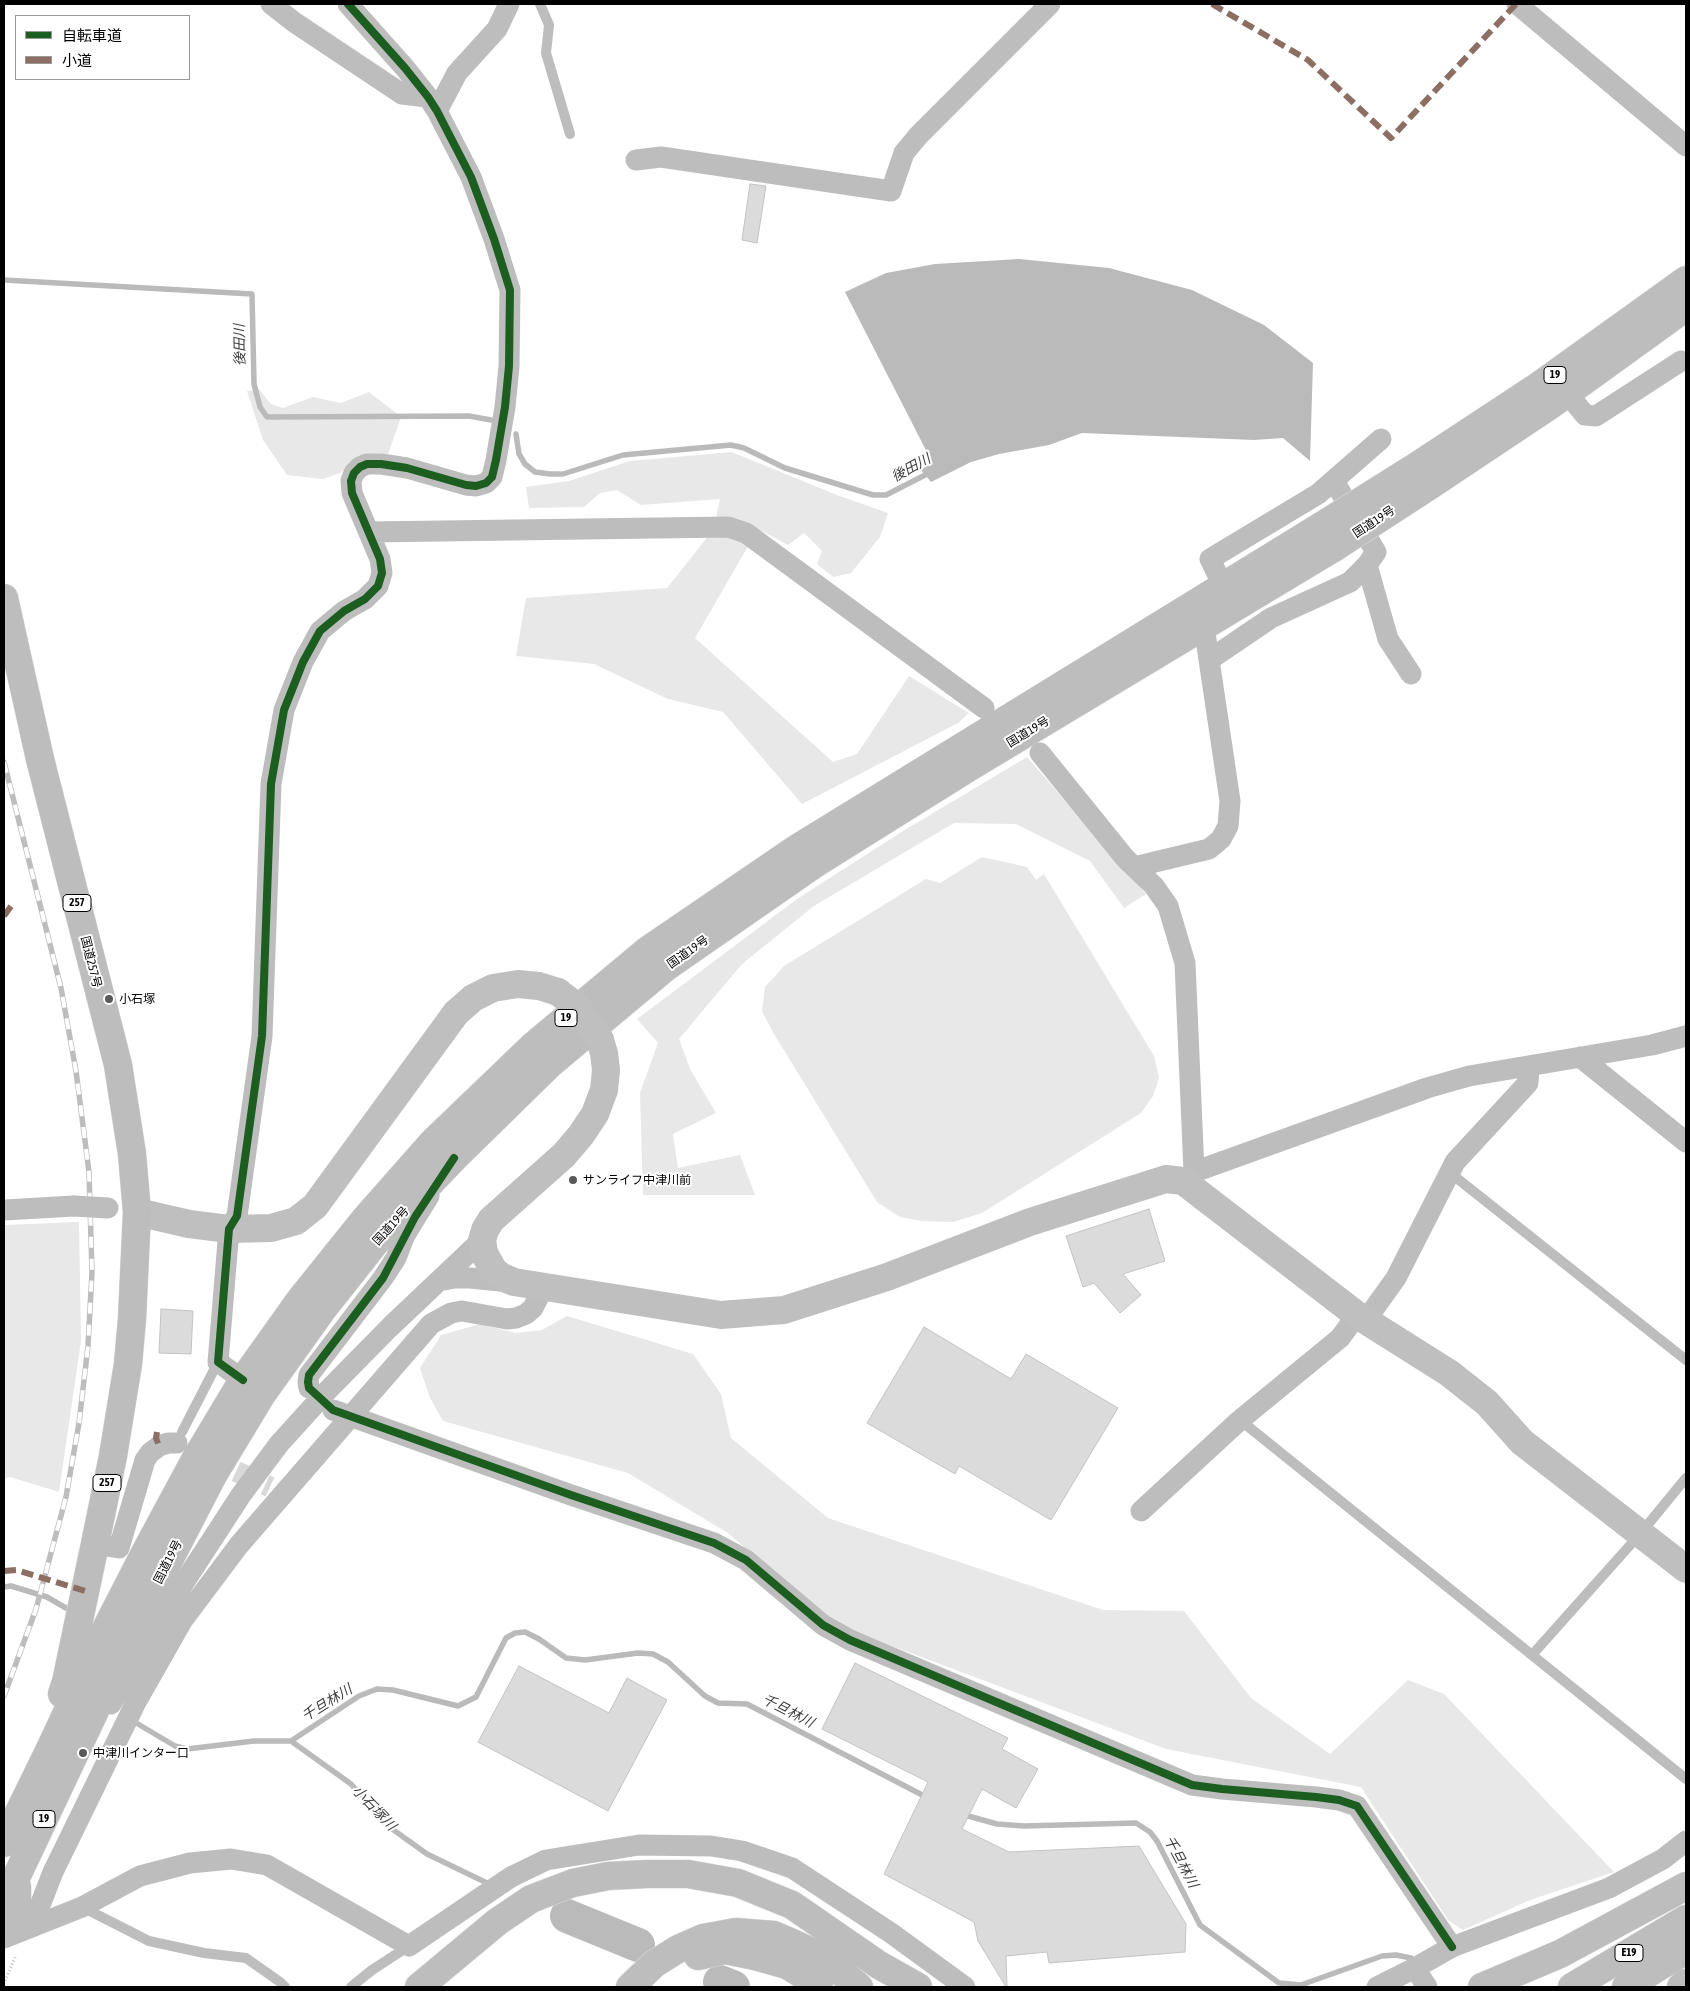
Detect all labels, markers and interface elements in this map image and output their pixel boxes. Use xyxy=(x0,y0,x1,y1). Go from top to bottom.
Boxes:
legend xyxy=(15,15,190,80)
text: 自転車道 xyxy=(62,27,122,44)
text: 小道 xyxy=(62,52,92,69)
water label: 後田川 xyxy=(231,324,249,366)
road number: 19 xyxy=(1544,366,1566,384)
water label: 後田川 xyxy=(889,450,933,486)
street label: 国道19号 xyxy=(1350,503,1398,541)
street label: 国道19号 xyxy=(1004,714,1052,750)
road number: 257 xyxy=(63,894,91,911)
street label: 国道19号 xyxy=(665,933,711,971)
street label: 国道257号 xyxy=(78,935,104,989)
place label: 小石塚 xyxy=(119,992,155,1006)
marker: 小石塚 xyxy=(103,993,115,1005)
road number: 19 xyxy=(555,1010,577,1026)
place label: サンライフ中津川前 xyxy=(583,1173,691,1187)
marker: サンライフ中津川前 xyxy=(567,1174,579,1186)
street label: 国道19号 xyxy=(370,1204,412,1248)
road number: 257 xyxy=(93,1475,121,1492)
street label: 国道19号 xyxy=(151,1538,185,1586)
water label: 千旦林川 xyxy=(299,1681,355,1725)
water label: 千旦林川 xyxy=(759,1691,817,1731)
place label: 中津川インター口 xyxy=(93,1746,189,1760)
marker: 中津川インター口 xyxy=(77,1747,89,1759)
water label: 小石塚川 xyxy=(349,1782,399,1834)
road number: 19 xyxy=(33,1810,55,1828)
water label: 千旦林川 xyxy=(1160,1833,1202,1891)
road number: E19 xyxy=(1615,1945,1643,1962)

